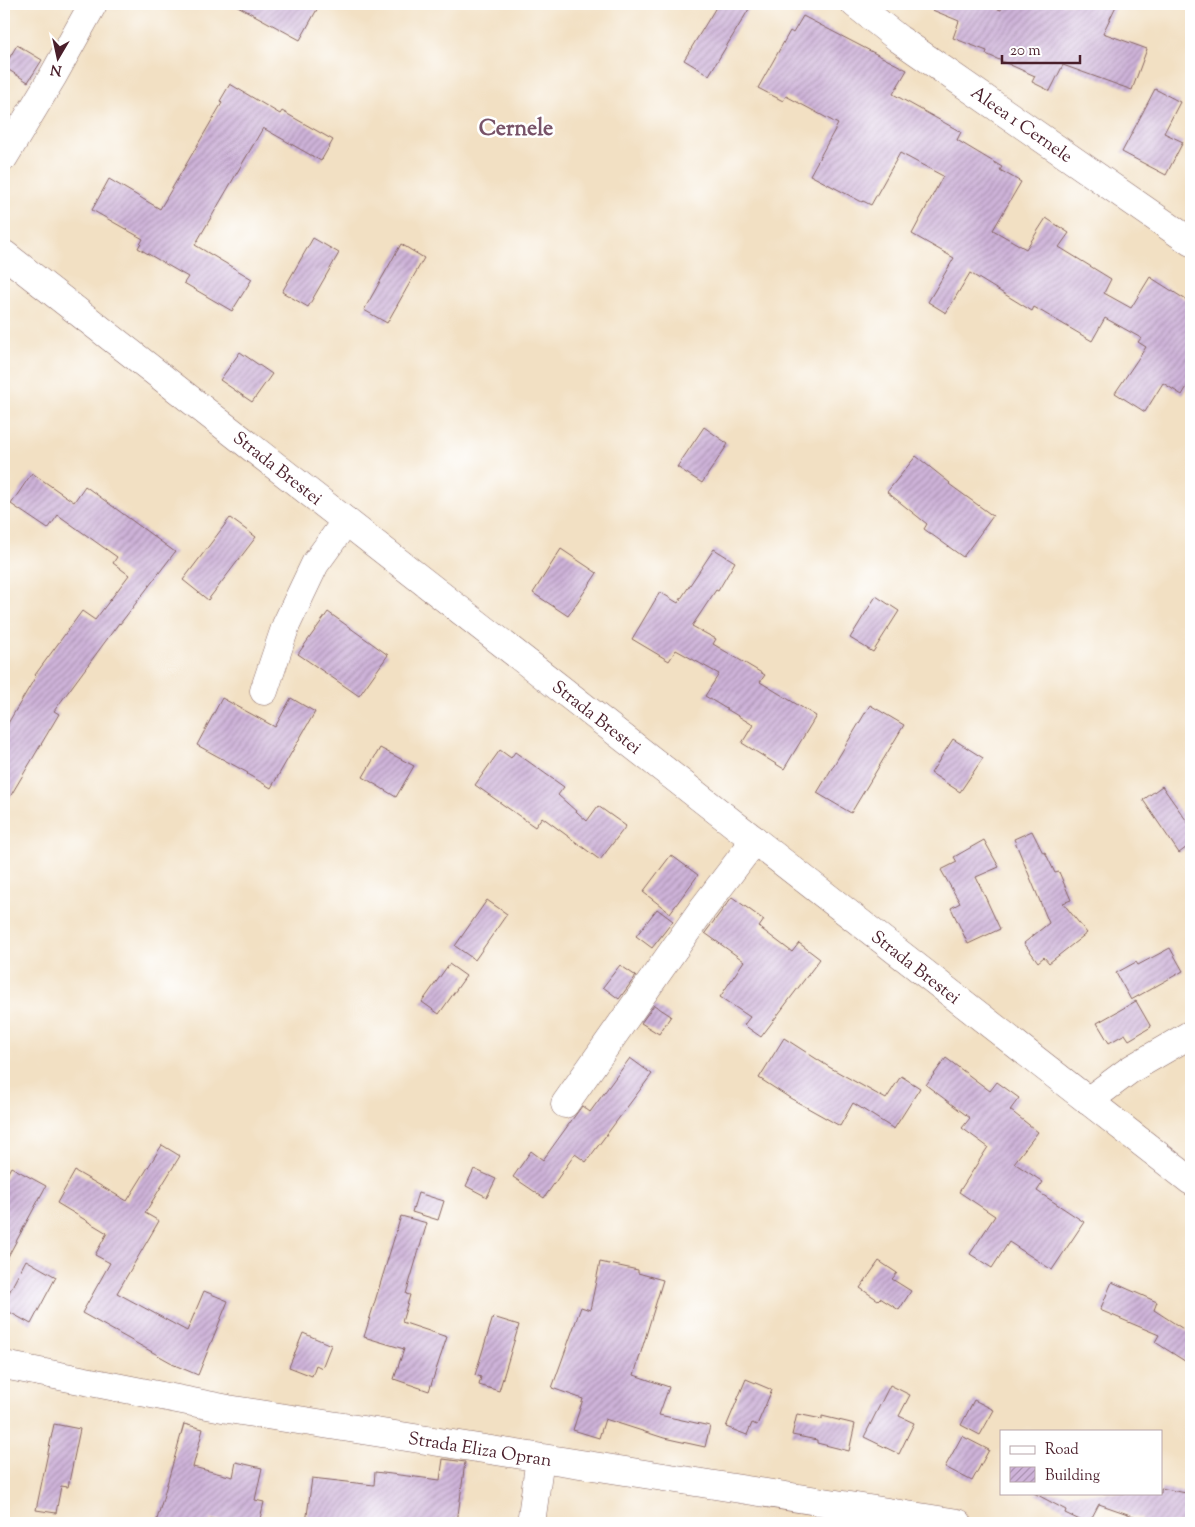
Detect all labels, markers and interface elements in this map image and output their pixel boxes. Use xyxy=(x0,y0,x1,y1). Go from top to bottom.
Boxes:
north arrow xyxy=(32,32,82,82)
scale bar xyxy=(1002,32,1080,64)
text: 20 m xyxy=(1010,41,1041,62)
text: N xyxy=(49,58,63,80)
street label: Aleea 1 Cernele xyxy=(964,81,1077,171)
district label: Cernele xyxy=(479,114,553,146)
street label: Strada Brestei xyxy=(227,426,327,513)
street label: Strada Brestei xyxy=(546,675,646,762)
street label: Strada Brestei xyxy=(865,925,965,1012)
street label: Strada Eliza Opran xyxy=(406,1427,554,1475)
legend xyxy=(1000,1430,1162,1494)
text: Road xyxy=(1045,1440,1079,1461)
text: Building xyxy=(1045,1466,1100,1487)

